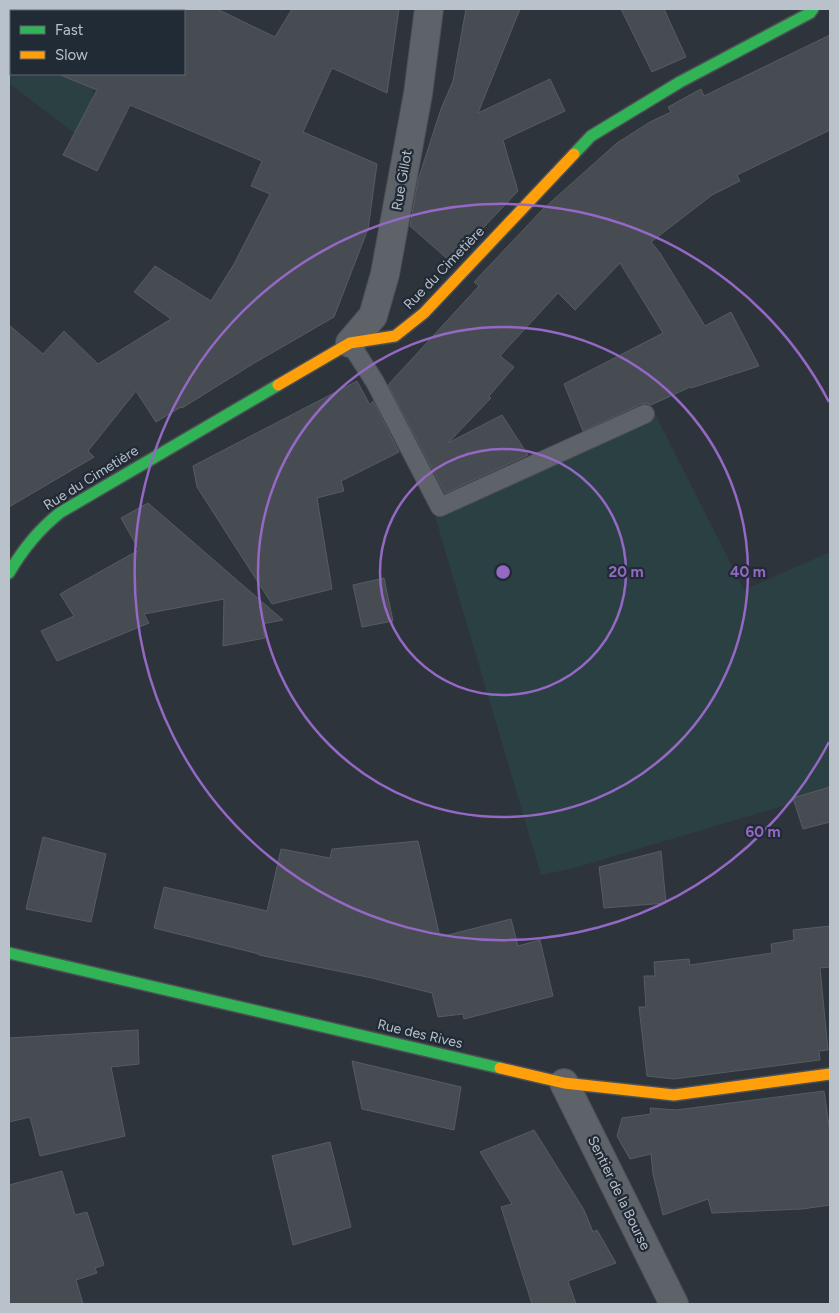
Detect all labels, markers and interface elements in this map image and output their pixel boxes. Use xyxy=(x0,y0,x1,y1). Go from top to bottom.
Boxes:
legend xyxy=(10,10,185,75)
text: Fast xyxy=(55,21,84,39)
text: Slow xyxy=(55,46,88,64)
street label: Rue Gillot xyxy=(388,148,416,212)
street label: Rue du Cimetière xyxy=(400,223,488,313)
street label: Rue du Cimetière xyxy=(40,442,142,514)
centre of rings xyxy=(494,563,512,581)
text: 20 m xyxy=(608,563,644,581)
text: 40 m xyxy=(730,563,766,581)
text: 60 m xyxy=(745,823,781,841)
street label: Rue des Rives xyxy=(376,1016,464,1052)
street label: Sentier de la Bourse xyxy=(584,1133,654,1253)

